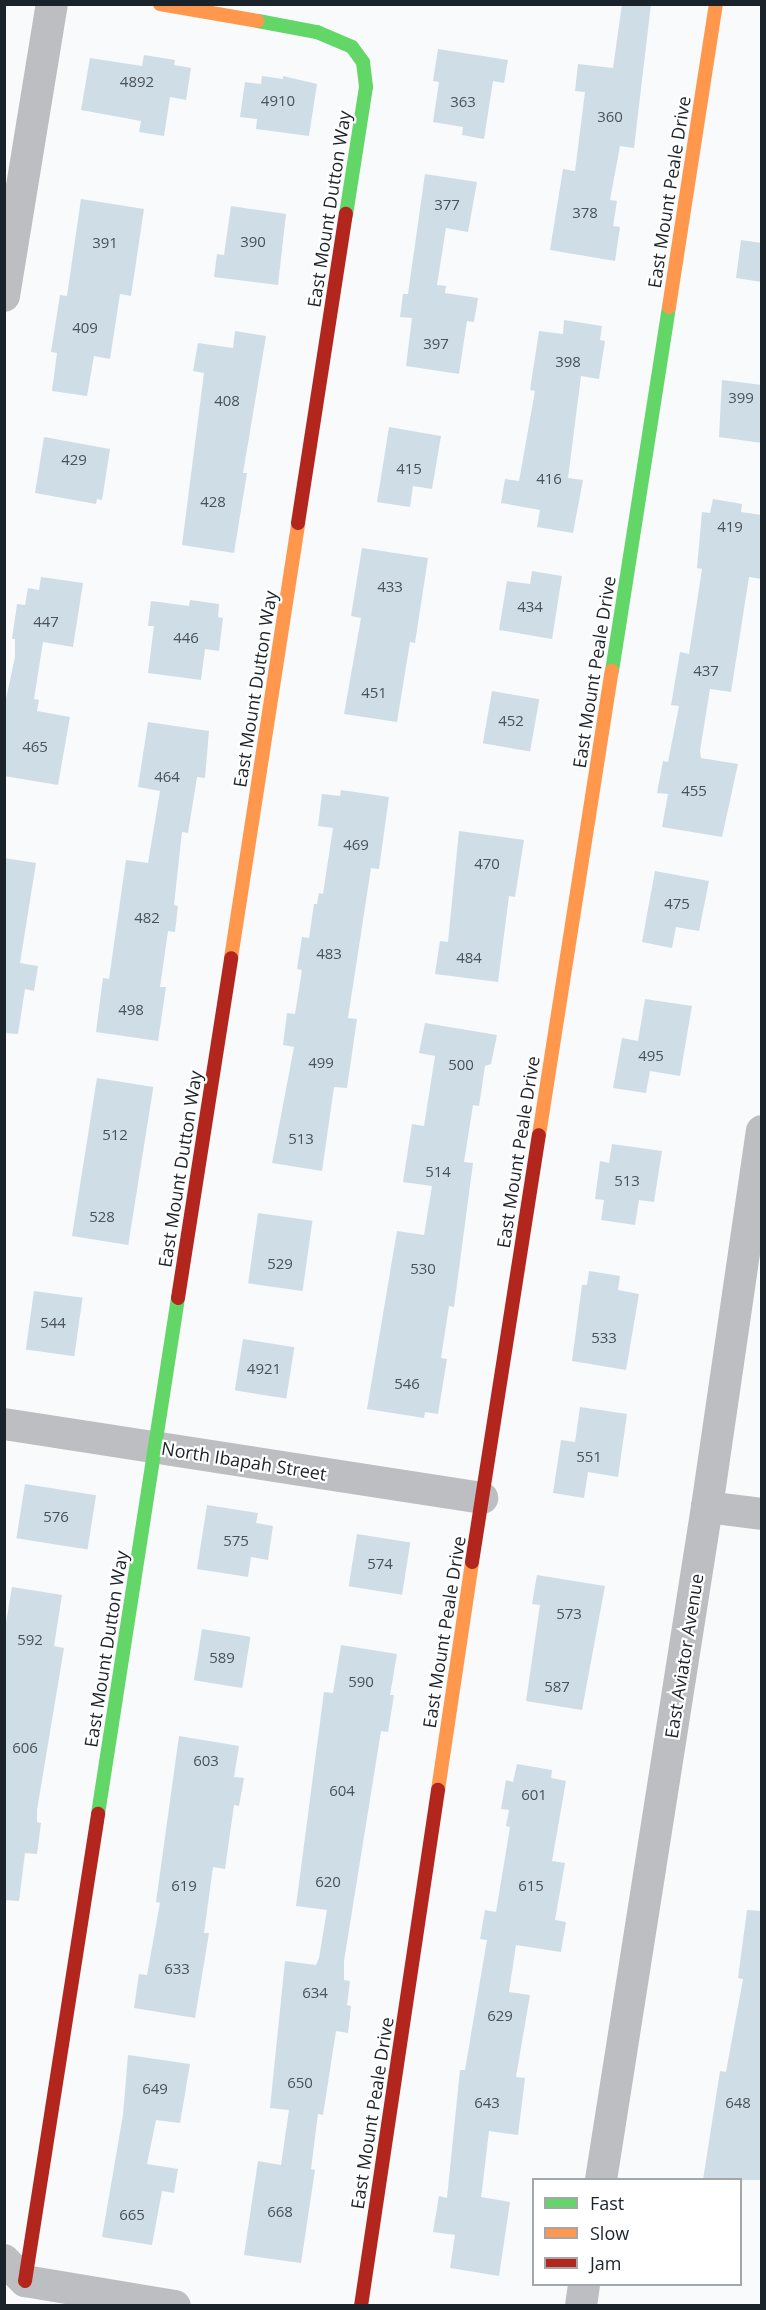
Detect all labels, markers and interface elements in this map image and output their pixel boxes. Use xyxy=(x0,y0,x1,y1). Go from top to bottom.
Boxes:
house number: 4892 xyxy=(120,73,154,91)
house number: 4910 xyxy=(261,92,295,110)
house number: 363 xyxy=(450,93,476,111)
street label: East Mount Peale Drive xyxy=(643,94,695,290)
house number: 360 xyxy=(597,108,623,126)
street label: East Mount Dutton Way xyxy=(303,109,355,309)
house number: 377 xyxy=(434,196,460,214)
house number: 378 xyxy=(572,204,598,222)
house number: 390 xyxy=(240,233,266,251)
house number: 391 xyxy=(92,234,118,252)
house number: 409 xyxy=(72,319,98,337)
house number: 397 xyxy=(423,335,449,353)
house number: 398 xyxy=(555,353,581,371)
house number: 399 xyxy=(728,389,754,407)
house number: 408 xyxy=(214,392,240,410)
house number: 429 xyxy=(61,451,87,469)
house number: 415 xyxy=(396,460,422,478)
house number: 416 xyxy=(536,470,562,488)
house number: 428 xyxy=(200,493,226,511)
house number: 419 xyxy=(717,518,743,536)
street label: East Mount Peale Drive xyxy=(568,574,620,770)
house number: 433 xyxy=(377,578,403,596)
street label: East Mount Dutton Way xyxy=(229,589,281,789)
house number: 434 xyxy=(517,598,543,616)
house number: 447 xyxy=(33,613,59,631)
house number: 446 xyxy=(173,629,199,647)
house number: 437 xyxy=(693,662,719,680)
house number: 451 xyxy=(361,684,387,702)
house number: 452 xyxy=(498,712,524,730)
house number: 465 xyxy=(22,738,48,756)
house number: 464 xyxy=(154,768,180,786)
house number: 455 xyxy=(681,782,707,800)
house number: 469 xyxy=(343,836,369,854)
house number: 470 xyxy=(474,855,500,873)
house number: 475 xyxy=(664,895,690,913)
house number: 482 xyxy=(134,909,160,927)
house number: 483 xyxy=(316,945,342,963)
house number: 484 xyxy=(456,949,482,967)
house number: 498 xyxy=(118,1001,144,1019)
house number: 495 xyxy=(638,1047,664,1065)
house number: 499 xyxy=(308,1054,334,1072)
street label: East Mount Peale Drive xyxy=(492,1054,544,1250)
house number: 500 xyxy=(448,1056,474,1074)
street label: East Mount Dutton Way xyxy=(154,1069,206,1269)
house number: 512 xyxy=(102,1126,128,1144)
house number: 513 xyxy=(288,1130,314,1148)
house number: 514 xyxy=(425,1163,451,1181)
house number: 513 xyxy=(614,1172,640,1190)
house number: 528 xyxy=(89,1208,115,1226)
house number: 529 xyxy=(267,1255,293,1273)
house number: 530 xyxy=(410,1260,436,1278)
house number: 544 xyxy=(40,1314,66,1332)
house number: 533 xyxy=(591,1329,617,1347)
house number: 4921 xyxy=(247,1360,281,1378)
house number: 546 xyxy=(394,1375,420,1393)
street label: North Ibapah Street xyxy=(160,1437,328,1485)
house number: 551 xyxy=(576,1448,602,1466)
house number: 576 xyxy=(43,1508,69,1526)
house number: 575 xyxy=(223,1532,249,1550)
street label: East Mount Peale Drive xyxy=(418,1534,470,1730)
street label: East Mount Dutton Way xyxy=(80,1549,132,1749)
house number: 574 xyxy=(367,1555,393,1573)
street label: East Aviator Avenue xyxy=(660,1572,708,1740)
house number: 573 xyxy=(556,1605,582,1623)
house number: 592 xyxy=(17,1631,43,1649)
house number: 589 xyxy=(209,1649,235,1667)
house number: 590 xyxy=(348,1673,374,1691)
house number: 587 xyxy=(544,1678,570,1696)
house number: 606 xyxy=(12,1739,38,1757)
house number: 603 xyxy=(193,1752,219,1770)
house number: 604 xyxy=(329,1782,355,1800)
house number: 601 xyxy=(521,1786,547,1804)
house number: 620 xyxy=(315,1873,341,1891)
house number: 619 xyxy=(171,1877,197,1895)
house number: 615 xyxy=(518,1877,544,1895)
house number: 633 xyxy=(164,1960,190,1978)
house number: 634 xyxy=(302,1984,328,2002)
house number: 629 xyxy=(487,2007,513,2025)
street label: East Mount Peale Drive xyxy=(346,2015,398,2211)
house number: 650 xyxy=(287,2074,313,2092)
house number: 649 xyxy=(142,2080,168,2098)
house number: 643 xyxy=(474,2094,500,2112)
house number: 648 xyxy=(725,2094,751,2112)
legend xyxy=(532,2178,742,2286)
text: Fast xyxy=(590,2191,624,2215)
house number: 668 xyxy=(267,2203,293,2221)
house number: 665 xyxy=(119,2206,145,2224)
text: Slow xyxy=(590,2221,629,2245)
text: Jam xyxy=(590,2251,622,2275)

